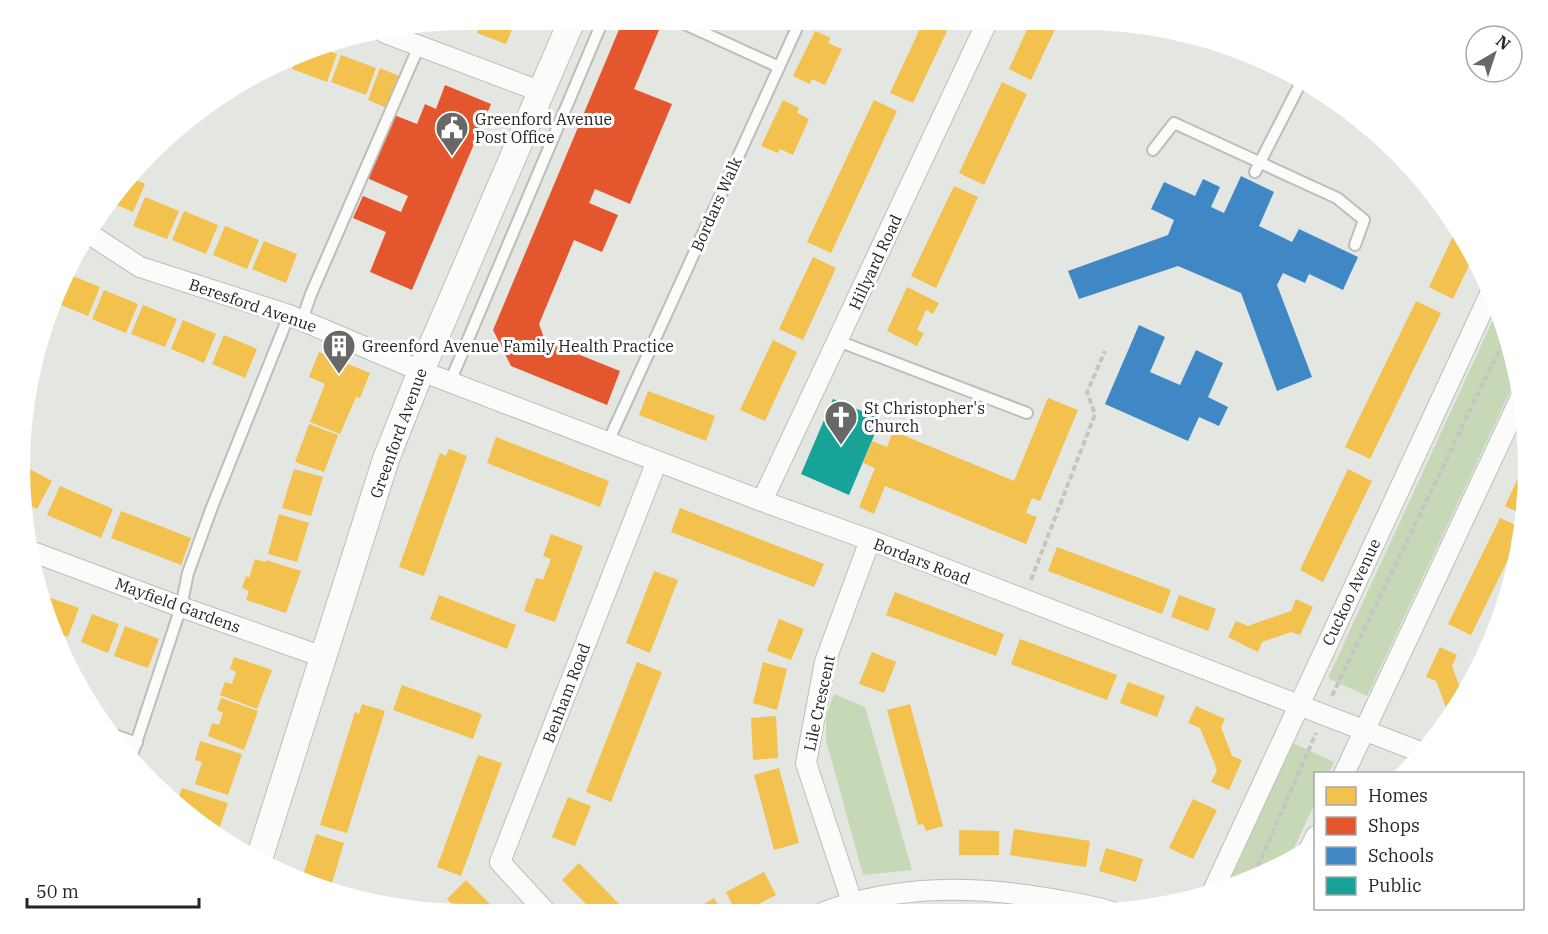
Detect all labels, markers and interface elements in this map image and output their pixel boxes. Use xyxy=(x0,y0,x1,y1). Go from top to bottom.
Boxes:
north arrow xyxy=(1464,24,1524,84)
text: N xyxy=(1492,31,1515,54)
place label: Greenford Avenue Post Office xyxy=(475,109,612,147)
public building icon: Greenford Avenue Post Office xyxy=(434,110,470,157)
street label: Bordars Walk xyxy=(686,153,746,254)
street label: Hillyard Road xyxy=(844,211,906,313)
street label: Beresford Avenue xyxy=(186,274,320,336)
building icon: Greenford Avenue Family Health Practice xyxy=(321,328,357,375)
place label: Greenford Avenue Family Health Practice xyxy=(362,336,674,356)
street label: Greenford Avenue xyxy=(365,365,431,501)
place label: St Christopher's Church xyxy=(864,398,985,436)
church icon: St Christopher's Church xyxy=(823,399,859,446)
street label: Bordars Road xyxy=(871,533,973,589)
street label: Cuckoo Avenue xyxy=(1317,535,1385,649)
street label: Mayfield Gardens xyxy=(113,573,243,637)
street label: Benham Road xyxy=(538,640,594,746)
street label: Lile Crescent xyxy=(799,653,839,753)
legend xyxy=(1314,772,1524,910)
text: Homes xyxy=(1368,784,1428,807)
text: Shops xyxy=(1368,814,1420,837)
text: Schools xyxy=(1368,844,1434,867)
scale bar xyxy=(27,871,200,909)
text: Public xyxy=(1368,874,1422,897)
text: 50 m xyxy=(36,880,79,903)

